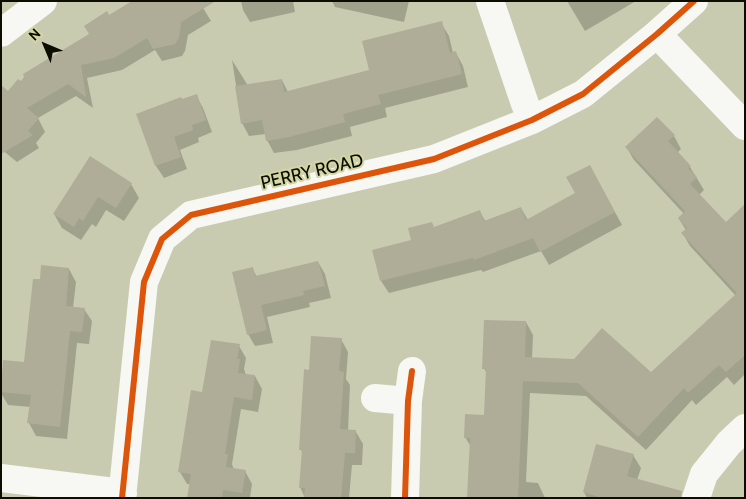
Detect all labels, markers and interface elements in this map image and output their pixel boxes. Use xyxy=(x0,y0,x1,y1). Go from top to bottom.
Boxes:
north arrow xyxy=(20,20,70,70)
text: N xyxy=(25,25,44,44)
street label: PERRY ROAD xyxy=(259,150,365,194)

